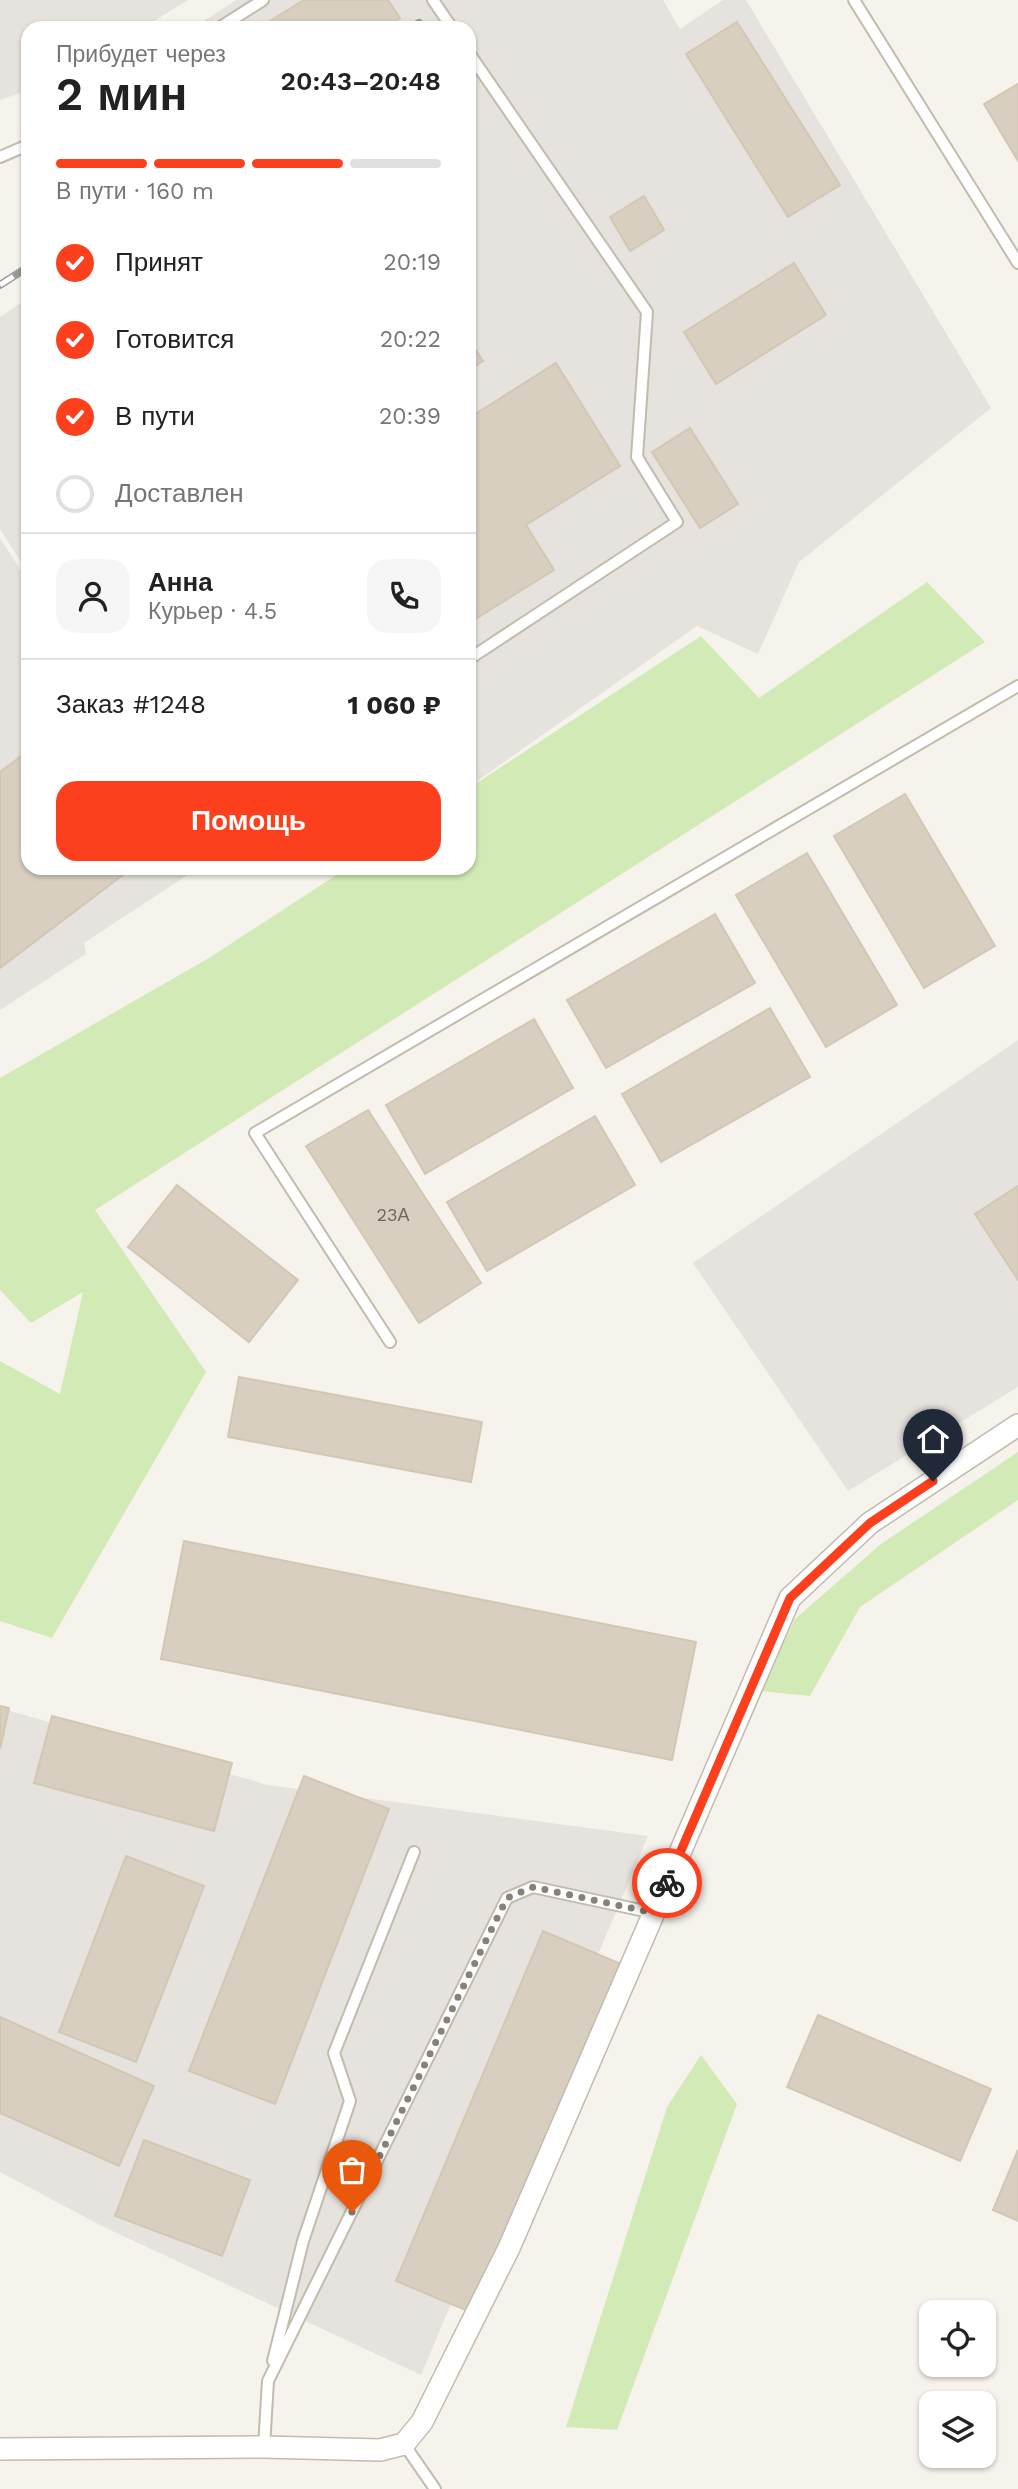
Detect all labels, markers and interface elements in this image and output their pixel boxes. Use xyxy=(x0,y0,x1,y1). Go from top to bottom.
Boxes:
text: Прибудет через xyxy=(56,41,226,68)
text: 20:43–20:48 xyxy=(281,66,441,96)
text: 2 мин xyxy=(56,67,187,121)
text: В пути · 160 m xyxy=(56,178,214,205)
icon: check xyxy=(56,244,94,282)
text: Принят xyxy=(115,247,203,277)
text: 20:19 xyxy=(383,249,441,276)
icon: check xyxy=(56,321,94,359)
text: Готовится xyxy=(115,324,234,354)
text: 20:22 xyxy=(380,326,441,353)
icon: check xyxy=(56,398,94,436)
text: В пути xyxy=(115,401,195,431)
text: 20:39 xyxy=(379,403,441,430)
text: Доставлен xyxy=(115,478,244,508)
button: person xyxy=(56,559,130,633)
button: phone xyxy=(367,559,441,633)
text: Анна xyxy=(148,567,213,597)
text: Курьер · 4.5 xyxy=(148,598,277,625)
text: Заказ #1248 xyxy=(56,689,206,719)
text: 1 060 ₽ xyxy=(348,690,441,720)
button: Помощь xyxy=(56,781,441,861)
house number: 23А xyxy=(377,1204,410,1225)
pin xyxy=(903,1409,963,1481)
icon: home xyxy=(914,1420,952,1458)
courier xyxy=(632,1848,702,1918)
icon: bike xyxy=(648,1864,686,1902)
pin xyxy=(322,2140,382,2212)
icon: bag xyxy=(333,2151,371,2189)
map controls xyxy=(919,2300,996,2468)
button: locate xyxy=(919,2300,996,2377)
button: layers xyxy=(919,2391,996,2468)

